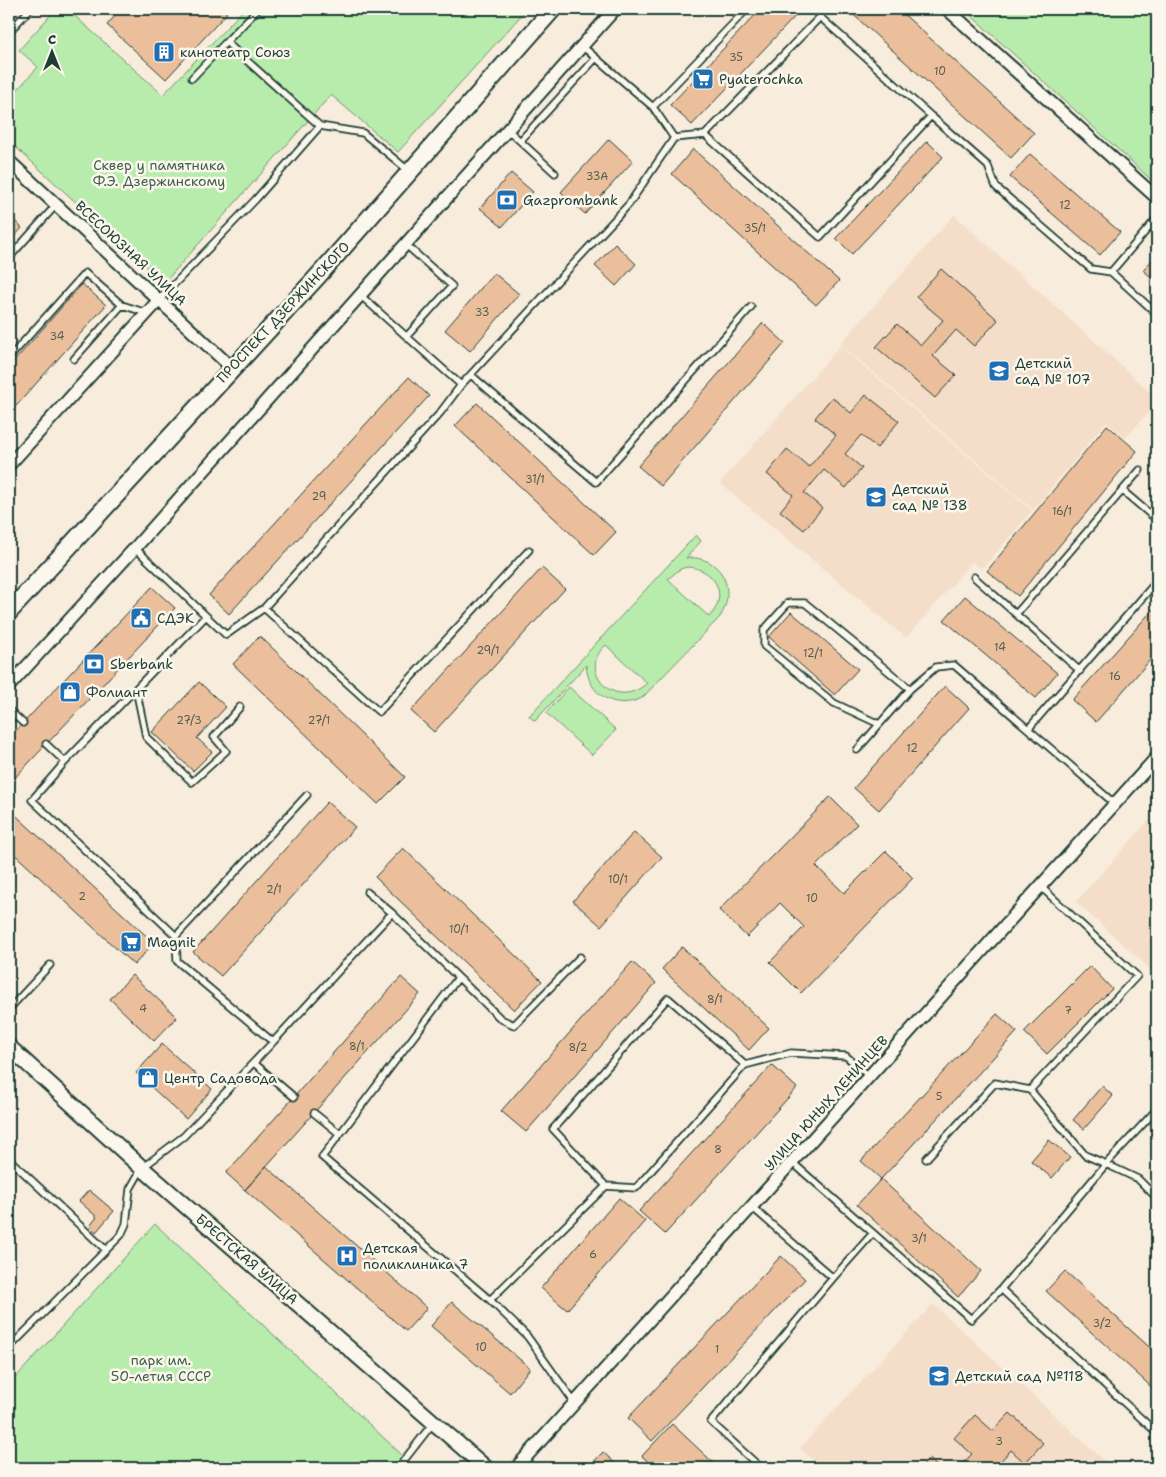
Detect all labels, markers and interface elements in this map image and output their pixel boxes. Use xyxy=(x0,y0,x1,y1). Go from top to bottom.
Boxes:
north arrow xyxy=(28,28,78,78)
text: С xyxy=(48,30,56,48)
building icon: кинотеатр Союз xyxy=(152,40,176,64)
place label: кинотеатр Союз xyxy=(180,43,290,61)
house number: 35 xyxy=(729,50,743,65)
house number: 10 xyxy=(934,64,946,79)
supermarket icon: Pyaterochka xyxy=(691,67,715,91)
place label: Pyaterochka xyxy=(719,70,803,88)
park label: Сквер у памятника Ф.Э. Дзержинскому xyxy=(93,156,225,190)
house number: 33А xyxy=(586,169,608,184)
bank icon: Gazprombank xyxy=(495,188,519,212)
place label: Gazprombank xyxy=(523,191,618,209)
street label: ВСЕСОЮЗНАЯ УЛИЦА xyxy=(72,197,190,309)
house number: 12 xyxy=(1059,198,1071,213)
house number: 35/1 xyxy=(744,221,766,236)
street label: ПРОСПЕКТ ДЗЕРЖИНСКОГО xyxy=(213,237,353,387)
house number: 33 xyxy=(475,305,489,320)
house number: 34 xyxy=(50,329,65,344)
place label: Детский сад № 107 xyxy=(1015,354,1091,388)
school or university icon: Детский сад № 107 xyxy=(987,359,1011,383)
house number: 31/1 xyxy=(525,472,545,487)
place label: Детский сад № 138 xyxy=(892,480,968,514)
school or university icon: Детский сад № 138 xyxy=(864,485,888,509)
house number: 29 xyxy=(312,489,326,504)
house number: 16/1 xyxy=(1052,504,1072,519)
public building icon: СДЭК xyxy=(129,606,153,630)
place label: СДЭК xyxy=(157,609,194,627)
house number: 14 xyxy=(994,640,1006,655)
house number: 29/1 xyxy=(476,643,500,658)
house number: 12/1 xyxy=(803,646,823,661)
bank icon: Sberbank xyxy=(82,652,106,676)
place label: Sberbank xyxy=(110,655,173,673)
house number: 16 xyxy=(1109,669,1121,684)
shop icon: Фолиант xyxy=(58,680,82,704)
place label: Фолиант xyxy=(86,683,148,701)
house number: 27/3 xyxy=(176,713,202,728)
house number: 27/1 xyxy=(308,713,330,728)
house number: 12 xyxy=(906,741,918,756)
house number: 10/1 xyxy=(608,872,628,887)
house number: 2/1 xyxy=(266,882,282,897)
house number: 2 xyxy=(78,889,86,904)
house number: 10 xyxy=(806,891,818,906)
house number: 10/1 xyxy=(449,922,469,937)
supermarket icon: Magnit xyxy=(119,930,143,954)
place label: Magnit xyxy=(147,933,196,951)
house number: 8/1 xyxy=(707,992,723,1007)
house number: 4 xyxy=(139,1001,147,1016)
house number: 7 xyxy=(1064,1003,1072,1018)
street label: УЛИЦА ЮНЫХ ЛЕНИНЦЕВ xyxy=(760,1031,892,1175)
house number: 8/1 xyxy=(349,1039,365,1054)
house number: 8/2 xyxy=(569,1040,587,1055)
shop icon: Центр Садовода xyxy=(136,1066,160,1090)
place label: Центр Садовода xyxy=(164,1069,277,1087)
house number: 5 xyxy=(936,1089,943,1104)
house number: 8 xyxy=(714,1142,722,1157)
street label: БРЕСТСКАЯ УЛИЦА xyxy=(192,1210,302,1308)
house number: 3/1 xyxy=(911,1231,927,1246)
place label: Детская поликлиника 7 xyxy=(363,1239,468,1273)
hospital icon: Детская поликлиника 7 xyxy=(335,1244,359,1268)
house number: 6 xyxy=(589,1247,597,1262)
house number: 3/2 xyxy=(1093,1316,1111,1331)
house number: 10 xyxy=(475,1340,487,1355)
house number: 1 xyxy=(715,1342,719,1357)
park label: парк им. 50-летия СССР xyxy=(111,1351,211,1385)
school or university icon: Детский сад №118 xyxy=(927,1364,951,1388)
place label: Детский сад №118 xyxy=(955,1367,1084,1385)
house number: 3 xyxy=(995,1434,1003,1449)

